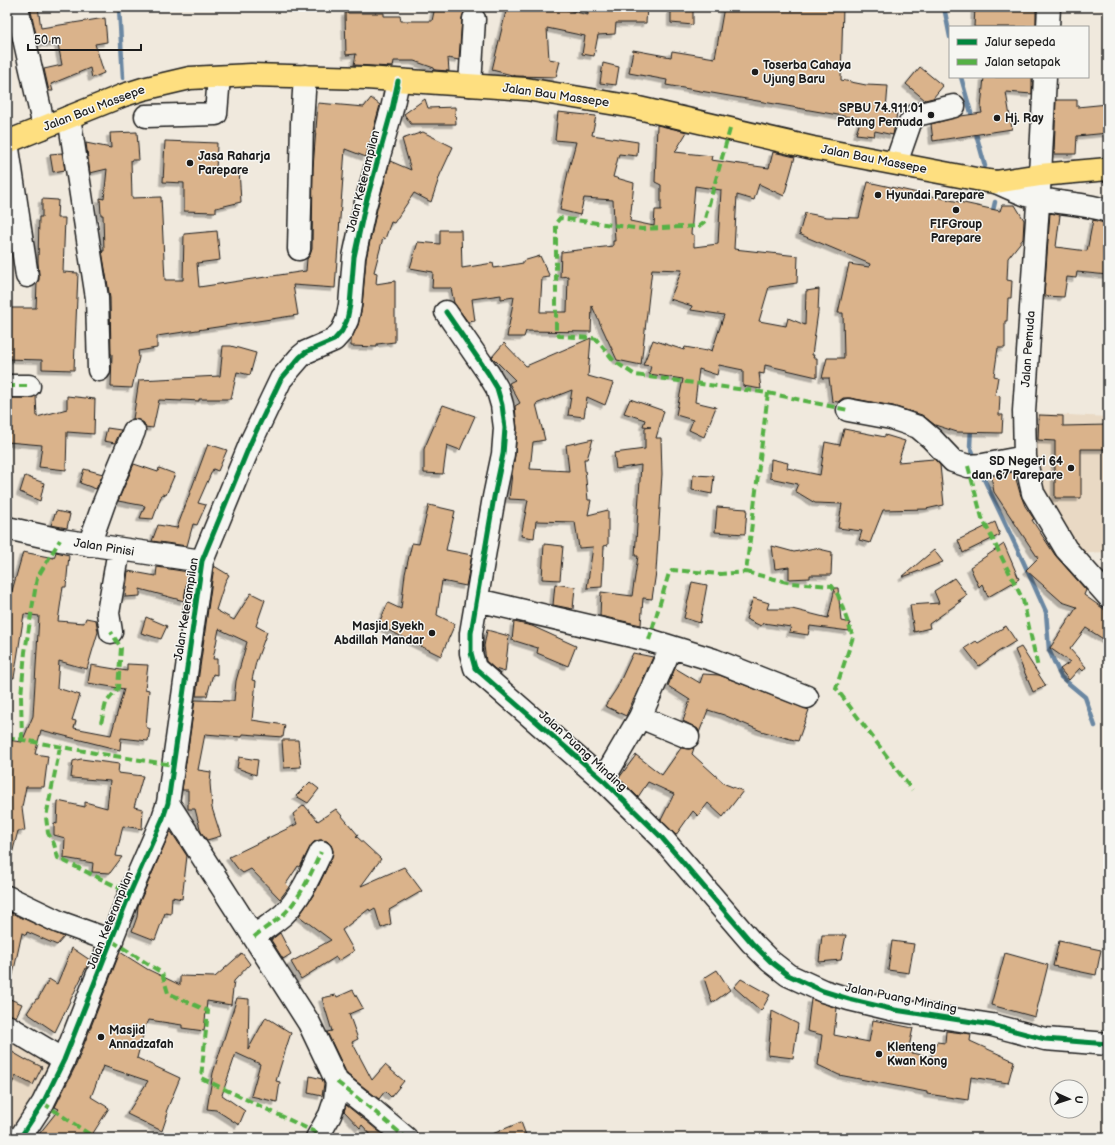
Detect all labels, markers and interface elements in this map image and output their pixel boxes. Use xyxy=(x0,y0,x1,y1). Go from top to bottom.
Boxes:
scale bar xyxy=(28,26,141,52)
legend xyxy=(949,26,1089,78)
text: 50 m xyxy=(34,33,61,48)
text: Jalur sepeda xyxy=(985,35,1056,50)
text: Jalan setapak xyxy=(985,55,1060,70)
place label: Toserba Cahaya Ujung Baru xyxy=(763,58,851,87)
marker: Toserba Cahaya Ujung Baru xyxy=(750,67,760,77)
street label: Jalan Bau Massepe xyxy=(502,81,610,110)
street label: Jalan Bau Massepe xyxy=(41,82,147,135)
place label: SPBU 74.911.01 Patung Pemuda xyxy=(837,101,923,130)
marker: SPBU 74.911.01 Patung Pemuda xyxy=(926,110,936,120)
place label: Hj. Ray xyxy=(1005,111,1044,126)
marker: Hj. Ray xyxy=(992,113,1002,123)
street label: Jalan Keterampilan xyxy=(344,129,383,233)
street label: Jalan Bau Massepe xyxy=(820,142,928,177)
place label: Jasa Raharja Parepare xyxy=(198,149,270,178)
marker: Jasa Raharja Parepare xyxy=(185,158,195,168)
place label: Hyundai Parepare xyxy=(886,188,984,203)
marker: Hyundai Parepare xyxy=(873,190,883,200)
marker: FIFGroup Parepare xyxy=(951,205,961,215)
place label: FIFGroup Parepare xyxy=(930,217,982,246)
street label: Jalan Pemuda xyxy=(1018,310,1039,388)
place label: SD Negeri 64 dan 67 Parepare xyxy=(972,454,1063,483)
marker: SD Negeri 64 dan 67 Parepare xyxy=(1066,463,1076,473)
street label: Jalan Pinisi xyxy=(73,535,135,560)
street label: Jalan Keterampilan xyxy=(171,556,202,662)
place label: Masjid Syekh Abdillah Mandar xyxy=(333,619,424,648)
marker: Masjid Syekh Abdillah Mandar xyxy=(427,628,437,638)
street label: Jalan Puang Minding xyxy=(535,708,630,795)
street label: Jalan Keterampilan xyxy=(84,869,137,971)
street label: Jalan Puang Minding xyxy=(844,980,958,1017)
place label: Masjid Annadzafah xyxy=(108,1023,174,1052)
marker: Masjid Annadzafah xyxy=(96,1032,106,1042)
place label: Klenteng Kwan Kong xyxy=(887,1040,947,1069)
marker: Klenteng Kwan Kong xyxy=(874,1049,884,1059)
north arrow xyxy=(1049,1079,1089,1119)
text: U xyxy=(1072,1095,1085,1104)

